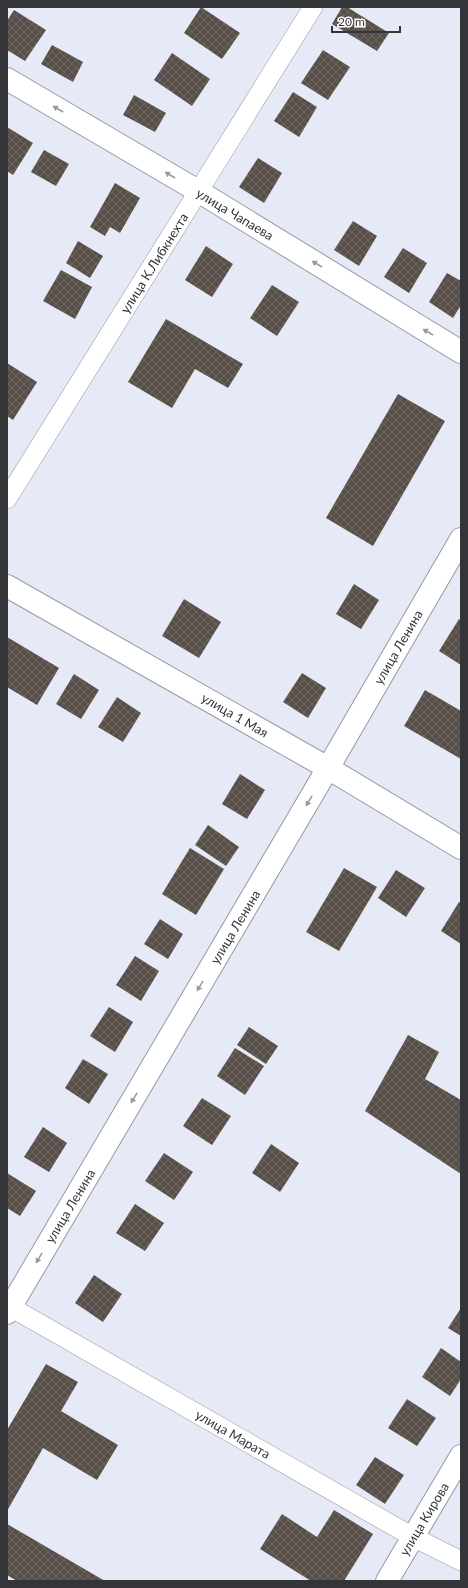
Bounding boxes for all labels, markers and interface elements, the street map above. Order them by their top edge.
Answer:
scale bar [332,8,400,34]
text: 20 m [338,14,365,29]
one-way arrow [53,105,63,113]
one-way arrow [165,171,175,179]
street label: улица Чапаева [193,185,277,243]
street label: улица К.Либкнехта [117,210,191,316]
one-way arrow [311,261,323,268]
one-way arrow [423,328,433,336]
street label: улица Ленина [370,607,426,687]
street label: улица 1 Мая [199,689,271,741]
one-way arrow [305,796,312,807]
street label: улица Ленина [207,887,263,967]
one-way arrow [196,980,203,992]
one-way arrow [130,1092,137,1104]
street label: улица Ленина [42,1166,98,1246]
one-way arrow [36,1252,43,1264]
street label: улица Марата [193,1406,273,1462]
street label: улица Кирова [396,1480,452,1558]

